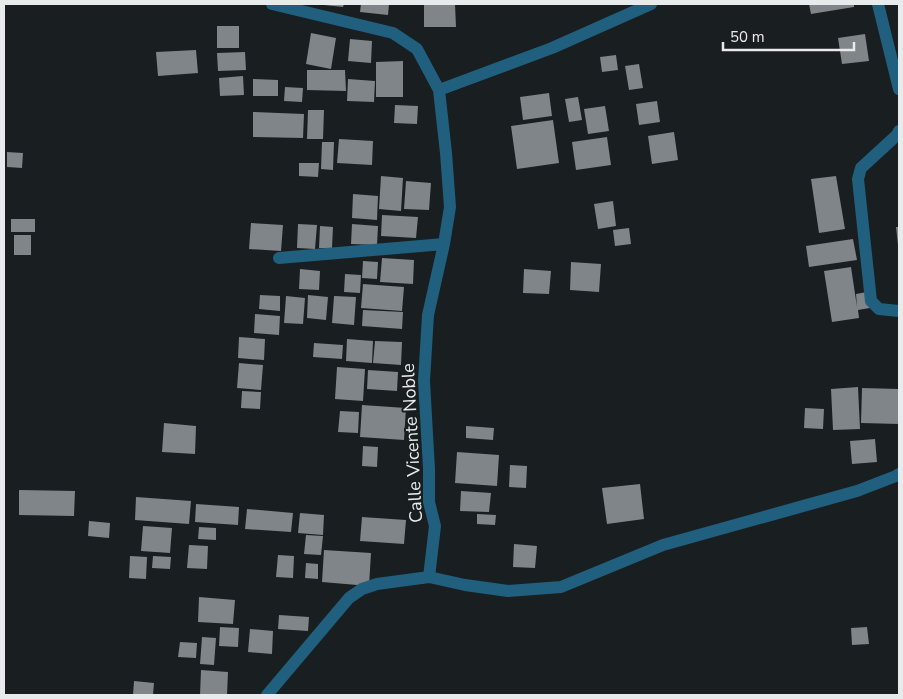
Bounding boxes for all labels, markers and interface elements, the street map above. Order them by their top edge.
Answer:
scale bar [723,20,854,52]
text: 50 m [730,27,765,47]
street label: Calle Vicente Noble [396,363,428,523]

